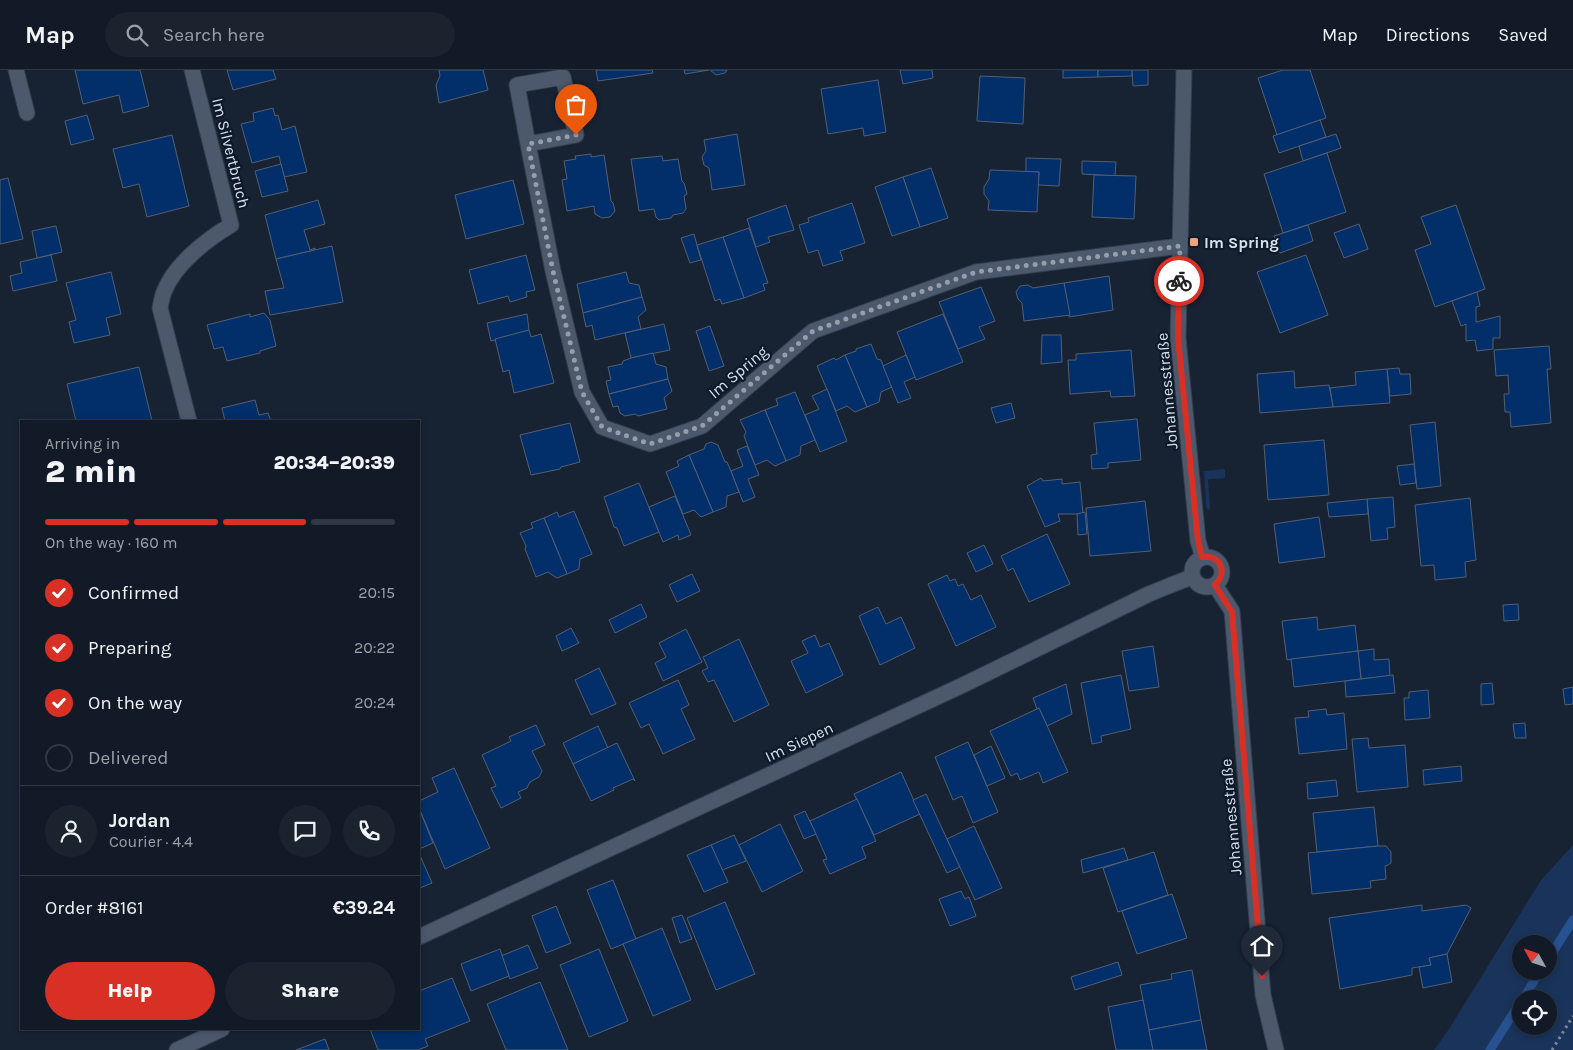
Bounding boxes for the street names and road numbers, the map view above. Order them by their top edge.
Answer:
street label: Im Silvertbruch [208,96,254,210]
street label: Johannesstraße [1152,332,1182,450]
street label: Im Spring [705,342,771,402]
street label: Im Siepen [762,718,836,766]
street label: Johannesstraße [1216,758,1246,876]

